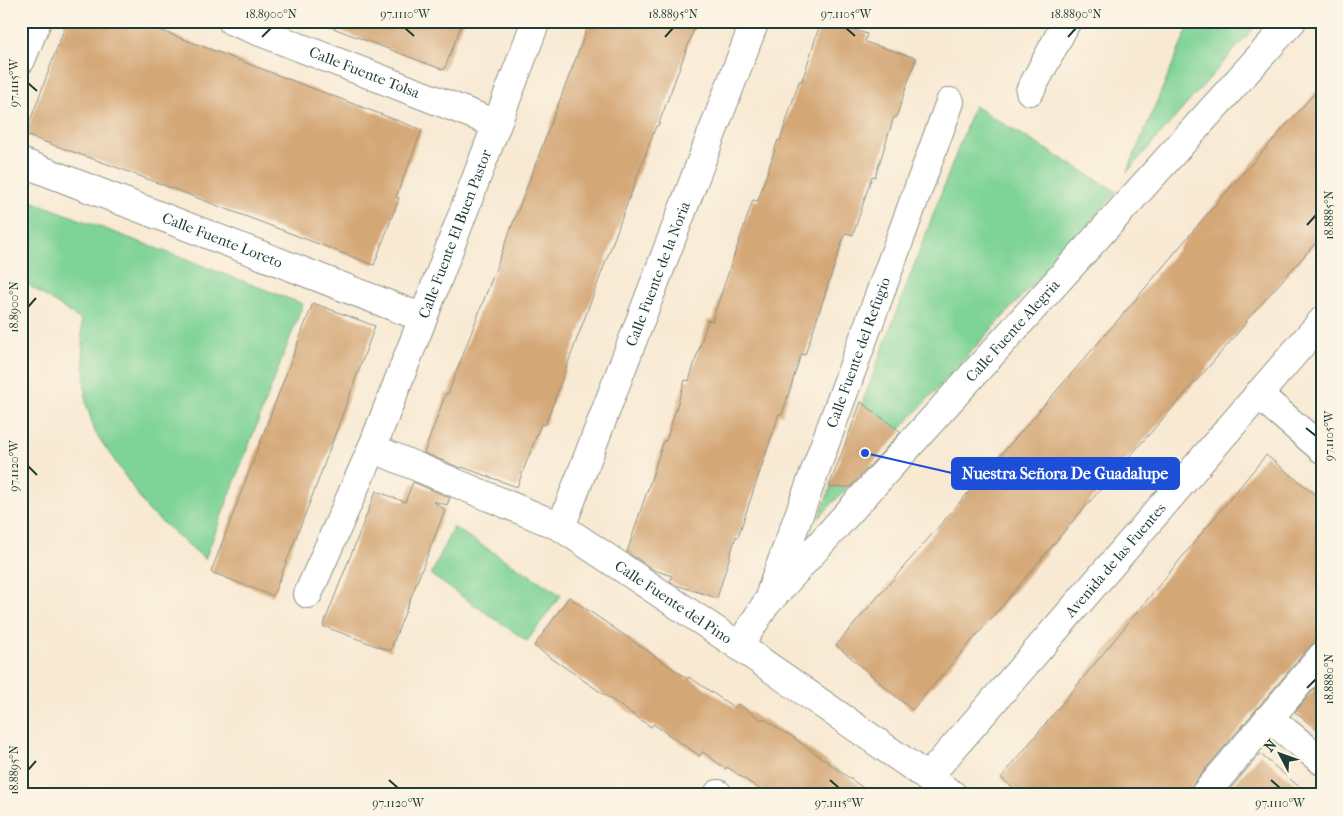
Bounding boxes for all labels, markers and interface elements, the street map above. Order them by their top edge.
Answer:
text: 18.8900°N [245,7,297,21]
text: 97.1110°W [380,7,431,21]
text: 18.8895°N [648,7,698,21]
text: 97.1105°W [821,7,873,21]
text: 18.8890°N [1050,7,1102,21]
street label: Calle Fuente Tolsa [306,43,423,102]
text: 97.1115°W [7,58,21,107]
street label: Calle Fuente El Buen Pastor [415,146,495,321]
text: 18.8885°N [1322,190,1336,240]
street label: Calle Fuente de la Noria [622,198,694,349]
street label: Calle Fuente Loreto [160,209,286,272]
street label: Calle Fuente del Refugio [823,274,894,430]
street label: Calle Fuente Alegria [962,275,1064,386]
text: 18.8900°N [7,281,21,333]
text: 97.1105°W [1322,409,1336,461]
text: 97.1120°W [7,439,21,492]
callout: Nuestra Señora De Guadalupe [952,458,1179,489]
text: Nuestra Señora De Guadalupe [962,464,1168,484]
street label: Avenida de las Fuentes [1060,499,1170,622]
street label: Calle Fuente del Pino [611,557,736,648]
text: 18.8880°N [1322,654,1336,704]
north arrow [1256,728,1306,778]
text: N [1261,736,1281,755]
text: 18.8895°N [7,745,21,795]
text: 97.1120°W [372,796,425,810]
text: 97.1115°W [815,796,864,810]
text: 97.1110°W [1255,796,1306,810]

